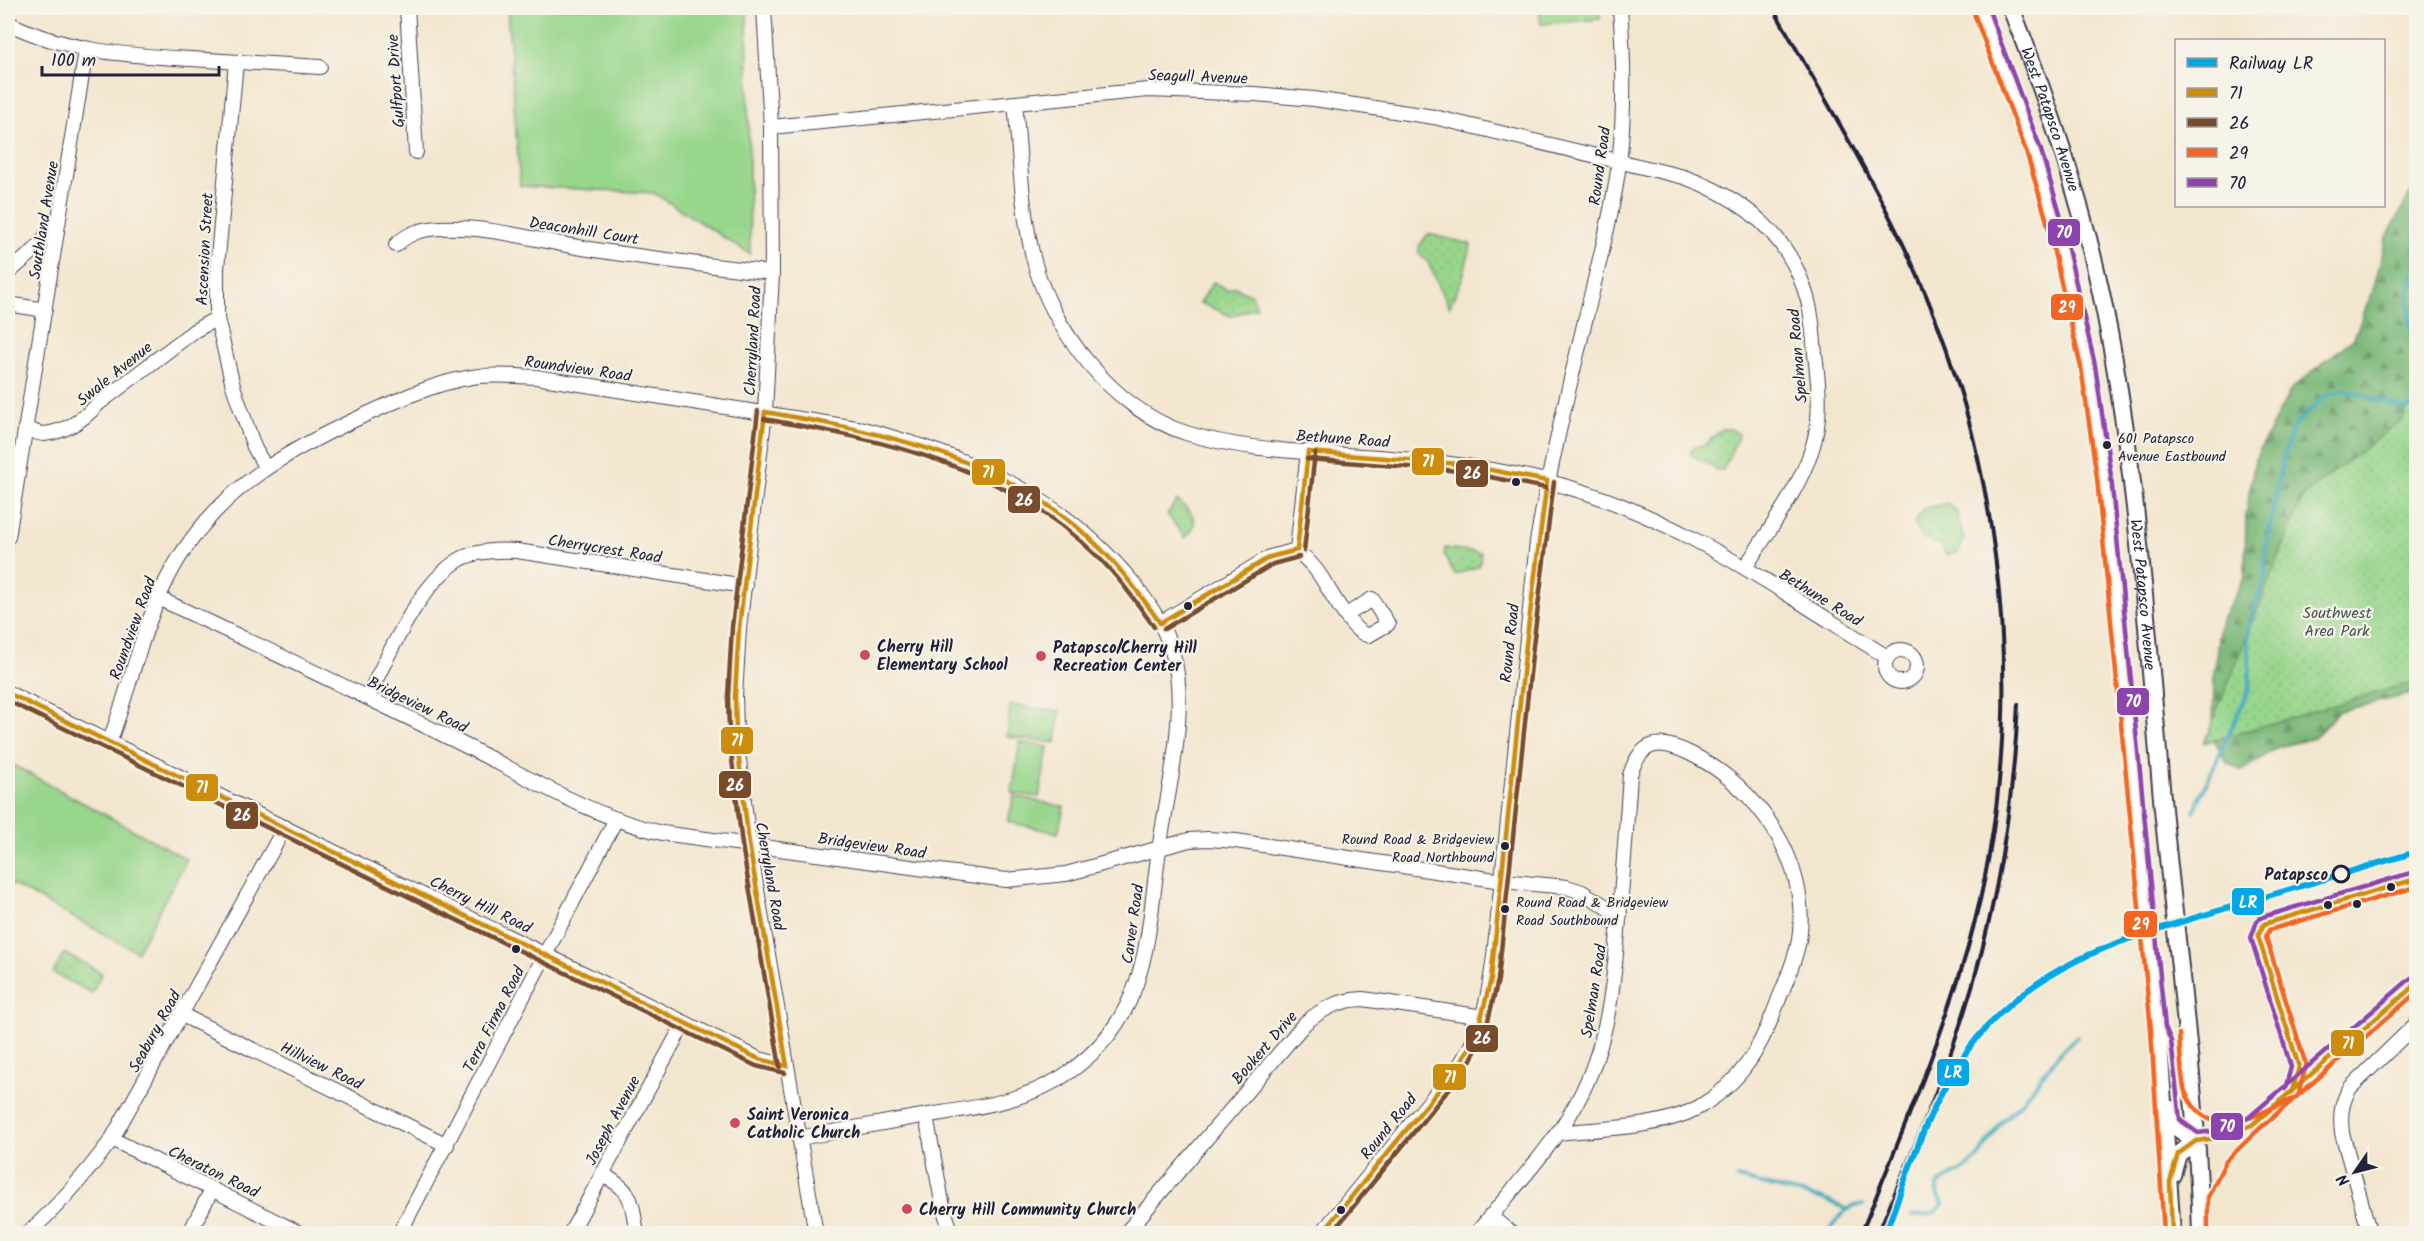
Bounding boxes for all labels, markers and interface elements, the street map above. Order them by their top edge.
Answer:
street label: Gulfport Drive [381,33,412,128]
scale bar [42,39,219,77]
legend [2175,39,2385,207]
street label: West Patapsco Avenue [2013,43,2086,195]
text: 100 m [51,47,96,76]
text: Railway LR [2229,50,2313,79]
street label: Seagull Avenue [1148,63,1248,92]
text: 71 [2229,80,2243,109]
text: 26 [2229,110,2249,139]
street label: Round Road [1583,124,1619,207]
text: 29 [2229,140,2248,169]
street label: Southland Avenue [23,159,66,281]
text: 70 [2229,170,2246,199]
street label: Ascension Street [190,191,221,306]
street label: Deaconhill Court [527,210,641,253]
line badge: 70 [2047,218,2081,247]
text: 70 [2056,221,2073,246]
street label: Cherryland Road [738,285,769,397]
line badge: 29 [2050,293,2084,321]
text: 29 [2058,296,2076,321]
street label: Spelman Road [1782,307,1815,404]
street label: Swale Avenue [72,336,158,413]
street label: Roundview Road [523,350,634,390]
street label: Bethune Road [1295,424,1392,455]
place label: 601 Patapsco Avenue Eastbound [2118,428,2227,468]
marker: 601 Patapsco Avenue Eastbound [2101,439,2113,451]
line badge: 71 [1411,447,1445,476]
text: 71 [1422,450,1434,475]
line badge: 71 [971,458,1006,486]
line badge: 26 [1455,459,1489,488]
text: 71 [982,461,994,486]
text: 26 [1463,462,1481,487]
unlabelled marker [1510,476,1522,488]
line badge: 26 [1007,485,1041,514]
text: 26 [1015,489,1033,514]
street label: West Patapsco Avenue [2122,518,2162,671]
street label: Cherrycrest Road [546,528,664,571]
street label: Bethune Road [1774,563,1868,634]
street label: Roundview Road [103,573,164,683]
unlabelled marker [1182,600,1194,612]
street label: Round Road [1494,601,1527,684]
park label: Southwest Area Park [2302,601,2372,644]
place label: Cherry Hill Elementary School [877,635,1009,678]
place label: Patapsco/Cherry Hill Recreation Center [1053,636,1198,679]
marker: Cherry Hill Elementary School [858,648,872,662]
marker: Patapsco/Cherry Hill Recreation Center [1034,649,1048,663]
street label: Bridgeview Road [363,670,473,741]
line badge: 70 [2116,687,2150,716]
text: 70 [2125,690,2142,715]
line badge: 71 [720,726,754,755]
text: 71 [731,729,743,754]
line badge: 26 [718,770,752,799]
line badge: 71 [185,773,219,802]
text: 26 [726,774,744,799]
text: 71 [196,776,208,801]
line badge: 26 [225,801,259,830]
text: 26 [233,804,251,829]
street label: Cherryland Road [748,820,792,934]
street label: Bridgeview Road [816,827,929,867]
place label: Round Road & Bridgeview Road Northbound [1342,829,1495,869]
marker: Round Road & Bridgeview Road Northbound [1499,840,1511,852]
place label: Patapsco [2264,863,2328,888]
marker: Patapsco [2332,865,2350,883]
street label: Cherry Hill Road [425,870,536,941]
unlabelled marker [2385,881,2397,893]
street label: Carver Road [1116,882,1152,966]
line badge: LR [2231,887,2265,916]
text: LR [2239,891,2258,916]
place label: Round Road & Bridgeview Road Southbound [1516,892,1669,932]
unlabelled marker [2351,898,2363,910]
unlabelled marker [2322,899,2334,911]
marker: Round Road & Bridgeview Road Southbound [1499,903,1511,915]
line badge: 29 [2123,910,2158,938]
text: 29 [2132,913,2150,938]
street label: Spelman Road [1575,942,1614,1040]
unlabelled marker [510,943,522,955]
street label: Terra Firma Road [457,961,532,1077]
street label: Seabury Road [122,985,189,1077]
street label: Bookert Drive [1226,1006,1304,1090]
line badge: 26 [1465,1024,1499,1053]
text: 26 [1473,1027,1491,1052]
line badge: 71 [2330,1029,2365,1057]
text: 71 [2342,1032,2354,1057]
street label: Hillview Road [276,1036,368,1098]
line badge: LR [1936,1058,1970,1087]
text: LR [1944,1061,1963,1086]
line badge: 71 [1432,1063,1467,1091]
text: 71 [1444,1066,1456,1091]
street label: Joseph Avenue [579,1071,647,1170]
street label: Round Road [1354,1087,1424,1166]
place label: Saint Veronica Catholic Church [747,1103,860,1146]
line badge: 70 [2210,1112,2244,1141]
text: 70 [2219,1115,2236,1140]
marker: Saint Veronica Catholic Church [728,1116,742,1130]
street label: Cheraton Road [164,1139,264,1206]
north arrow [2325,1142,2385,1202]
text: N [2331,1168,2357,1191]
place label: Cherry Hill Community Church [919,1198,1136,1223]
marker: Cherry Hill Community Church [900,1202,914,1216]
unlabelled marker [1335,1204,1347,1216]

